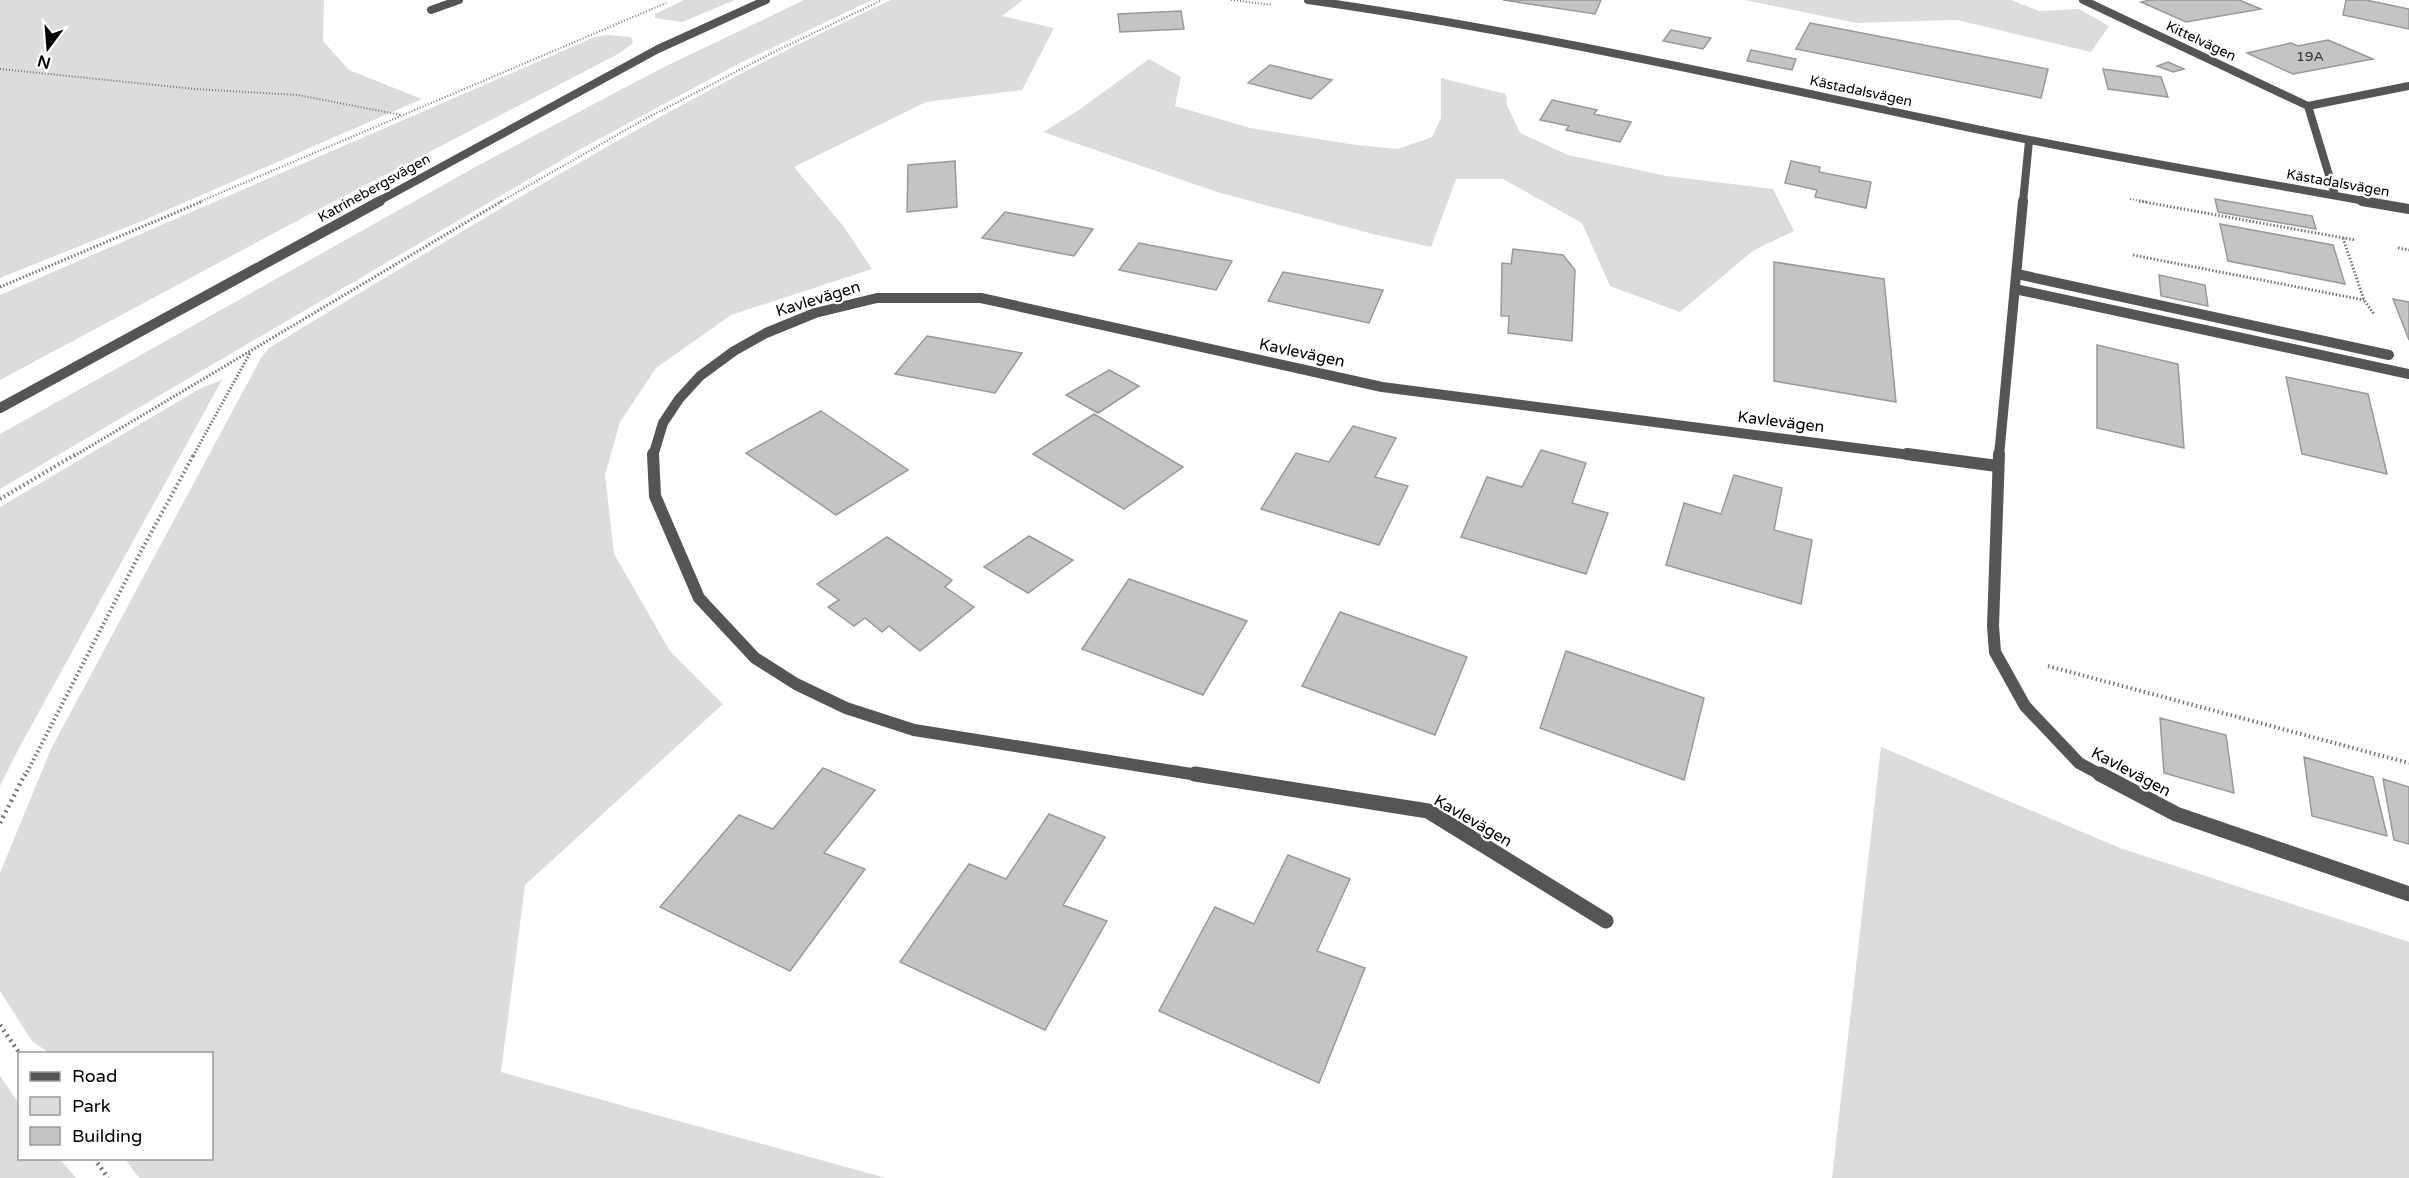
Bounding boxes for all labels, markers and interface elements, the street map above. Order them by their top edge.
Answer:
street label: Kittelvägen [2163,17,2239,65]
north arrow [18,18,78,78]
house number: 19A [2296,48,2324,65]
text: N [35,50,53,73]
street label: Kästadalsvägen [1808,72,1914,110]
street label: Katrinebergsvägen [315,150,433,226]
street label: Kästadalsvägen [2285,166,2391,200]
street label: Kavlevägen [773,277,863,321]
street label: Kavlevägen [1257,334,1347,372]
street label: Kavlevägen [1736,407,1826,437]
street label: Kavlevägen [2088,743,2174,801]
street label: Kavlevägen [1430,791,1516,851]
legend [18,1052,213,1160]
text: Road [72,1065,117,1087]
text: Park [72,1095,111,1117]
text: Building [72,1125,142,1147]

